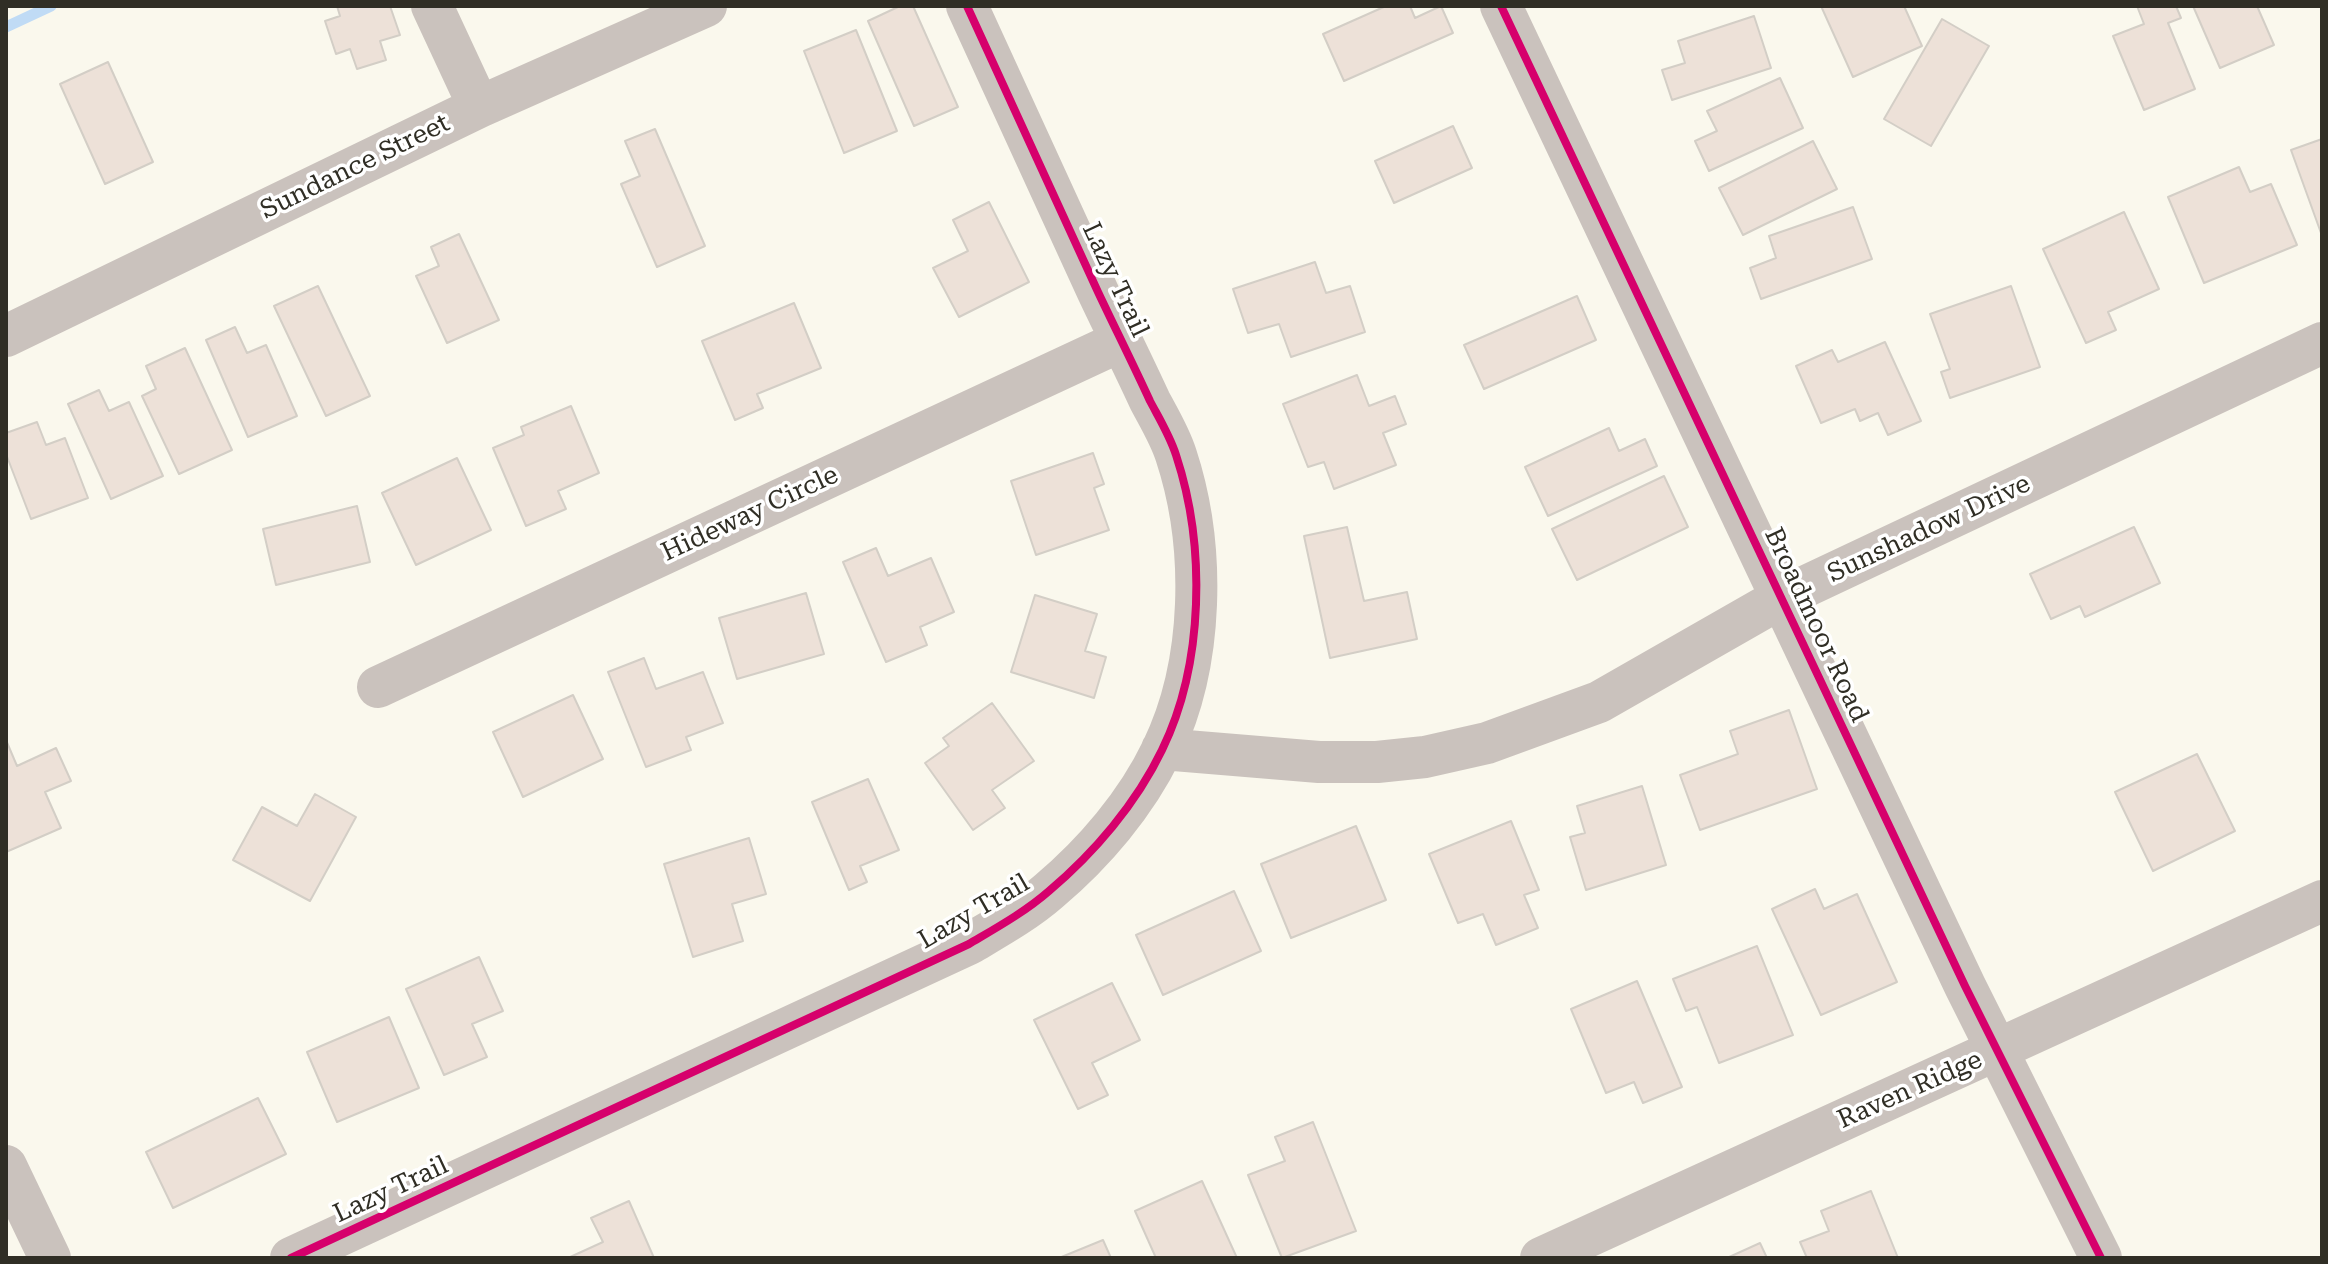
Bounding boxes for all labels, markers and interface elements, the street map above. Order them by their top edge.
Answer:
street label: Sundance Street [255,108,455,226]
street label: Lazy Trail [1075,218,1155,342]
street label: Hideway Circle [657,459,843,569]
street label: Sunshadow Drive [1823,468,2035,590]
street label: Broadmoor Road [1757,523,1875,727]
street label: Lazy Trail [913,868,1035,956]
street label: Raven Ridge [1833,1044,1987,1136]
street label: Lazy Trail [329,1150,453,1230]

